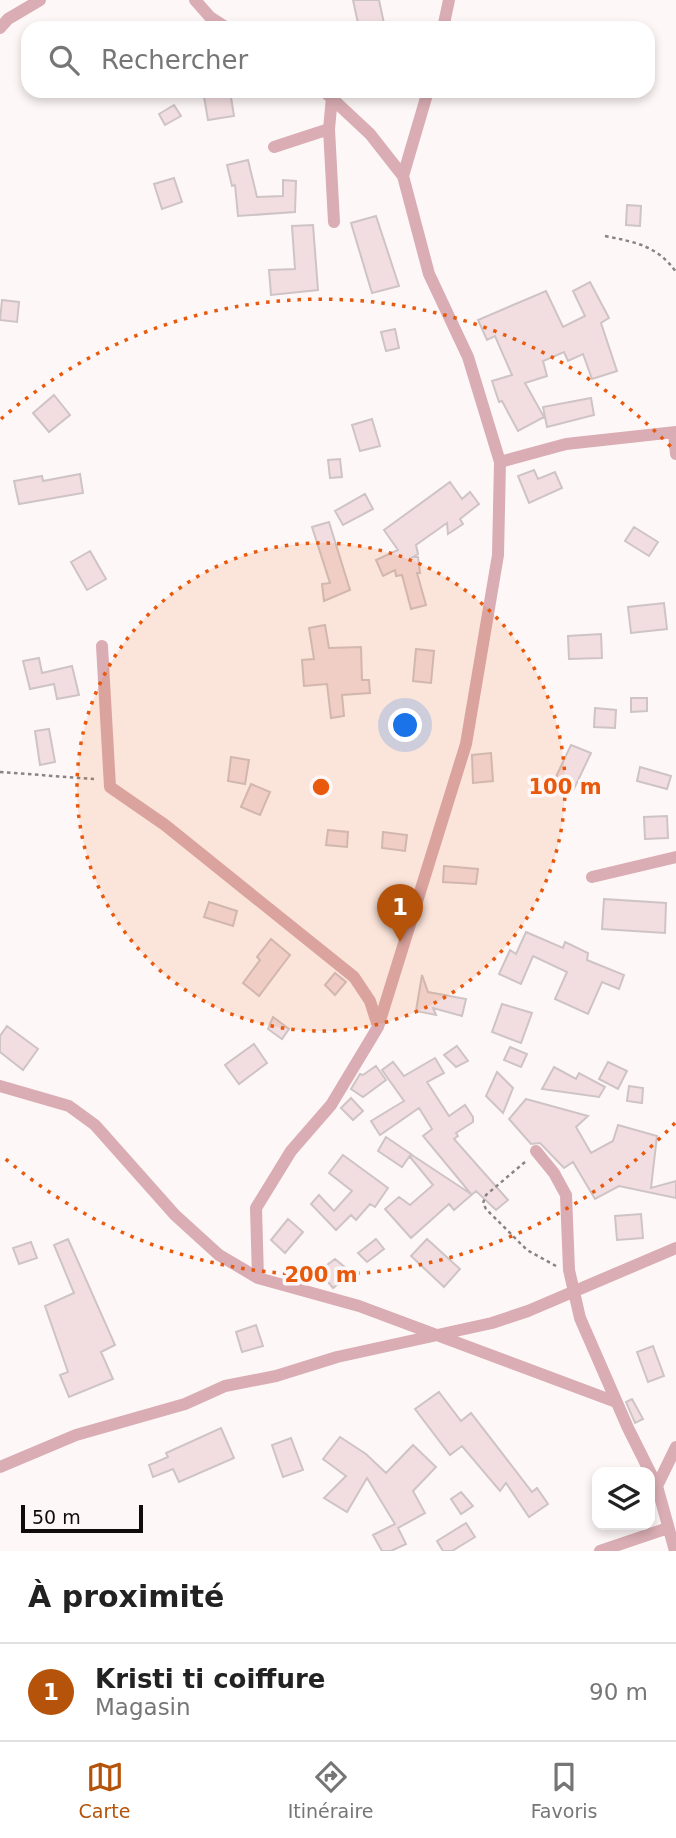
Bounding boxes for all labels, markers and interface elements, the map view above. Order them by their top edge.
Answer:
search box [21,21,655,98]
icon: search [45,41,83,79]
text: Rechercher [101,45,248,75]
your location [388,708,422,742]
centre of rings [309,775,333,799]
text: 100 m [528,775,602,799]
pin: 1 [377,884,423,942]
text: 200 m [284,1263,358,1287]
map controls [592,1467,655,1530]
button: layers [592,1467,655,1530]
scale bar [21,1502,144,1534]
text: 50 m [32,1506,81,1528]
text: À proximité [28,1579,224,1614]
text: Kristi ti coiffure [95,1664,325,1694]
text: 1 [43,1679,59,1705]
text: 90 m [589,1679,648,1705]
text: Magasin [95,1694,191,1720]
tab: Carte [79,1758,130,1822]
tab: Itinéraire [288,1758,374,1822]
tab: Favoris [531,1758,597,1822]

